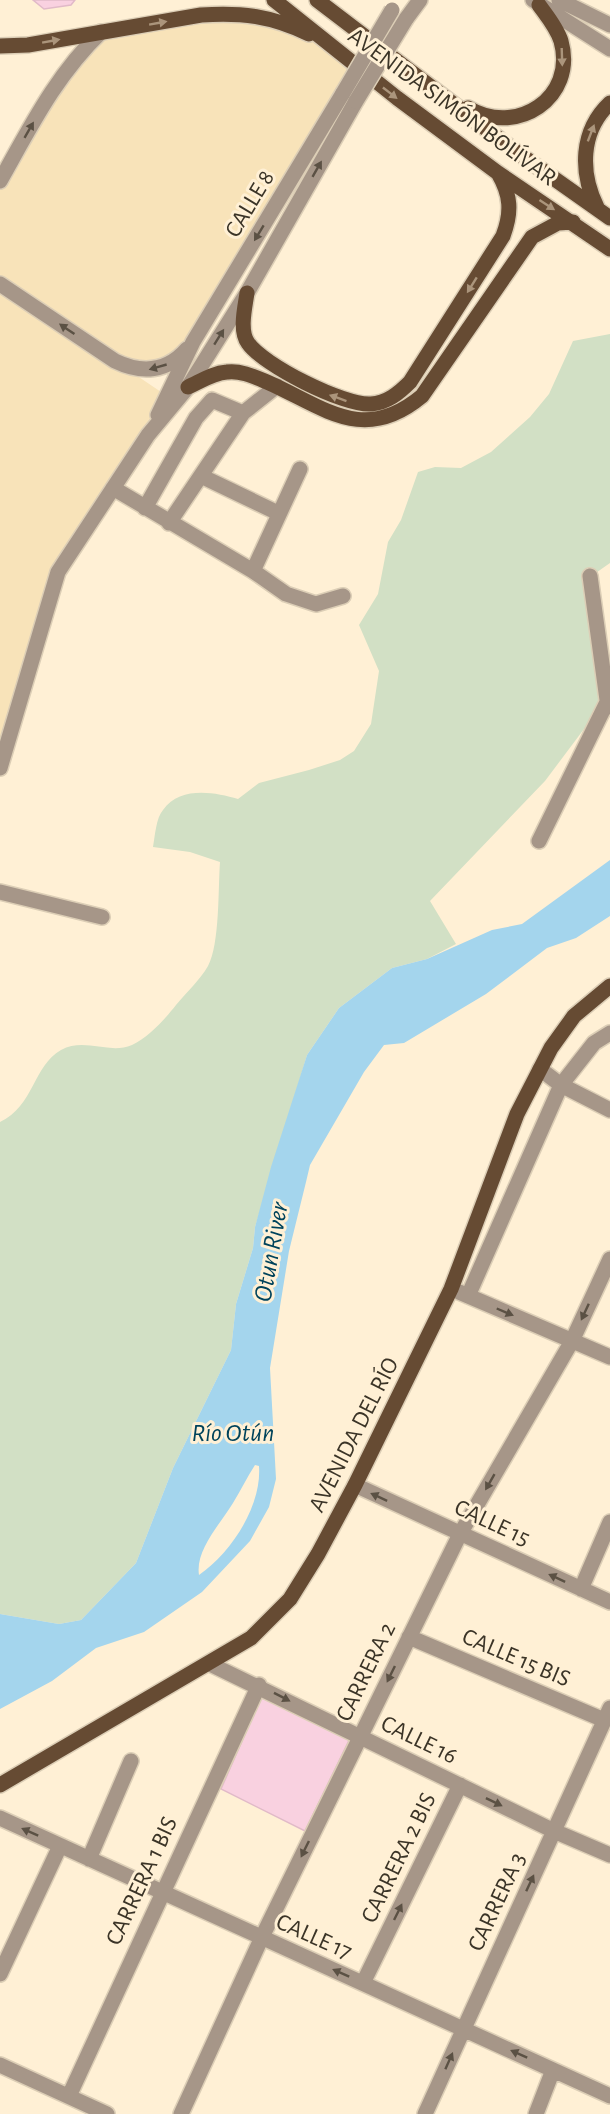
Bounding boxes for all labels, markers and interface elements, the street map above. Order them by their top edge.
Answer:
one-way arrow [149,18,168,27]
street label: AVENIDA SIMÓN BOLÍVAR [343,22,562,190]
one-way arrow [41,36,60,45]
one-way arrow [558,48,567,67]
one-way arrow [383,86,398,98]
one-way arrow [24,121,34,138]
one-way arrow [587,124,596,142]
one-way arrow [312,160,322,177]
street label: CALLE 8 [221,166,279,242]
one-way arrow [539,199,555,210]
one-way arrow [253,225,264,241]
one-way arrow [466,277,477,293]
one-way arrow [59,324,75,335]
one-way arrow [214,329,225,345]
one-way arrow [149,363,167,373]
one-way arrow [329,392,347,402]
water label: Otun River [249,1199,293,1304]
one-way arrow [581,1304,590,1321]
one-way arrow [496,1308,514,1317]
street label: AVENIDA DEL RÍO [303,1353,403,1516]
water label: Río Otún [192,1420,274,1446]
one-way arrow [485,1474,495,1491]
one-way arrow [371,1492,388,1501]
street label: CALLE 15 [451,1495,533,1551]
one-way arrow [548,1573,565,1582]
street label: CARRERA 2 [332,1619,400,1725]
street label: CALLE 15 BIS [458,1625,574,1691]
one-way arrow [386,1665,395,1682]
one-way arrow [273,1692,290,1701]
street label: CALLE 16 [377,1711,461,1769]
street label: CARRERA 2 BIS [357,1789,441,1927]
one-way arrow [486,1797,503,1807]
street label: CARRERA 1 BIS [102,1813,182,1949]
one-way arrow [21,1827,38,1836]
one-way arrow [300,1840,309,1857]
street label: CARRERA 3 [464,1849,530,1955]
one-way arrow [525,1875,534,1892]
one-way arrow [393,1903,402,1920]
street label: CALLE 17 [273,1910,355,1964]
one-way arrow [332,1968,350,1978]
one-way arrow [509,2049,527,2059]
one-way arrow [444,2052,453,2069]

